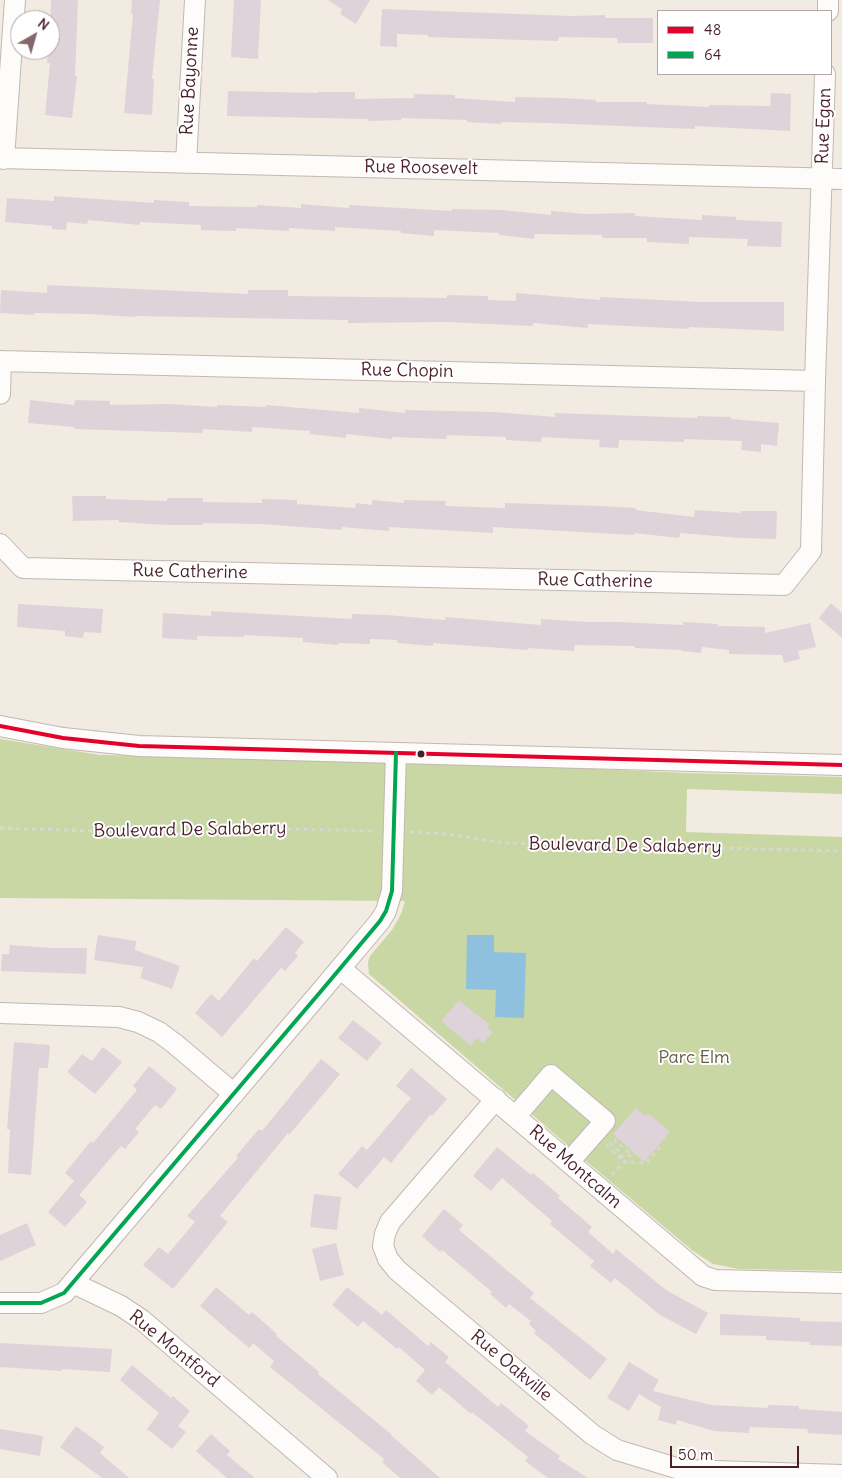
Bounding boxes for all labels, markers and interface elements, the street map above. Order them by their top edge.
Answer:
north arrow [10,10,60,60]
legend [657,10,832,75]
text: N [34,14,53,34]
text: 48 [704,20,721,39]
street label: Rue Bayonne [176,26,204,136]
text: 64 [704,45,721,64]
street label: Rue Egan [812,87,836,165]
street label: Rue Roosevelt [364,156,478,180]
street label: Rue Chopin [360,359,454,383]
street label: Rue Catherine [132,560,248,584]
street label: Rue Catherine [537,569,653,593]
unlabelled marker [416,749,426,759]
street label: Boulevard De Salaberry [93,818,287,842]
street label: Boulevard De Salaberry [528,834,722,858]
park label: Parc Elm [658,1047,730,1069]
street label: Rue Montcalm [524,1121,626,1213]
street label: Rue Montford [124,1306,224,1392]
street label: Rue Oakville [466,1326,556,1406]
scale bar [672,1436,801,1468]
text: 50 m [678,1445,713,1464]

